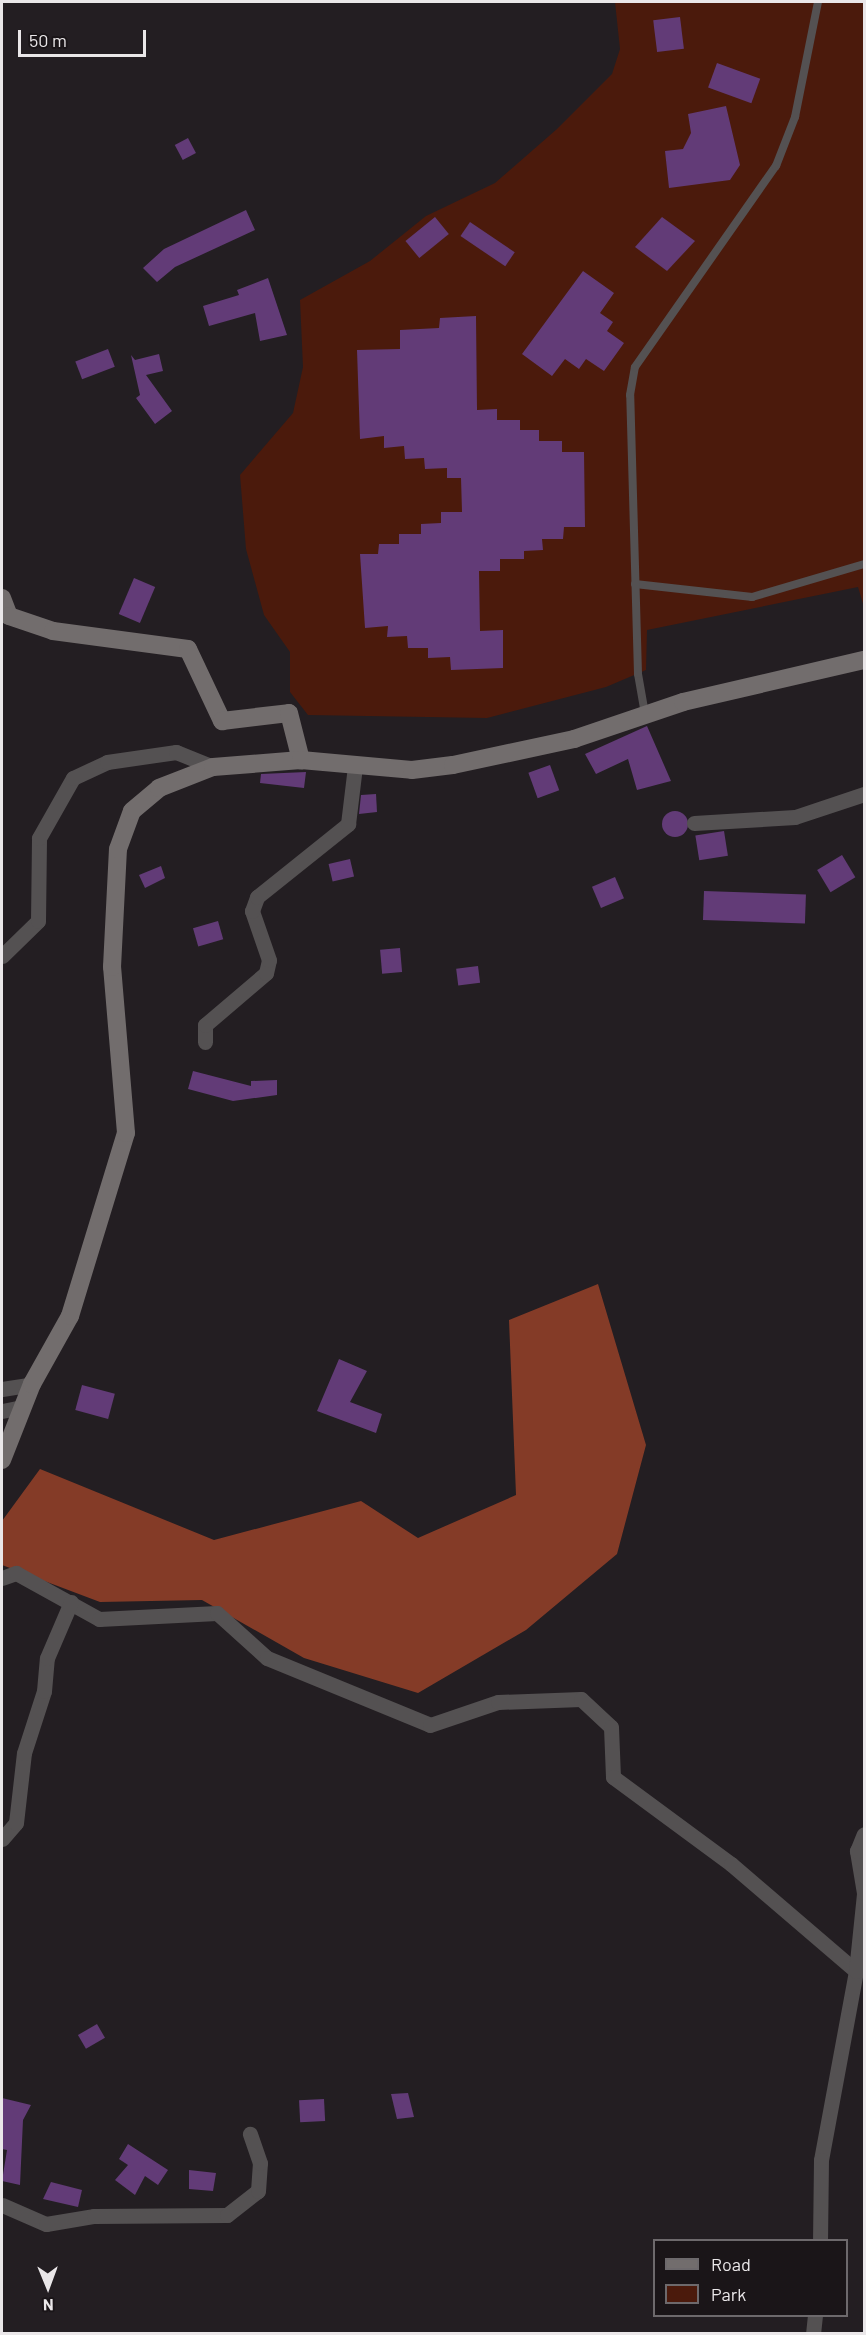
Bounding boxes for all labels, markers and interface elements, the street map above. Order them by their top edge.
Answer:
scale bar [21,18,148,56]
text: 50 m [29,29,67,51]
legend [653,2239,848,2317]
text: Road [711,2253,751,2275]
north arrow [18,2257,78,2317]
text: Park [711,2283,746,2305]
text: N [43,2296,54,2315]

